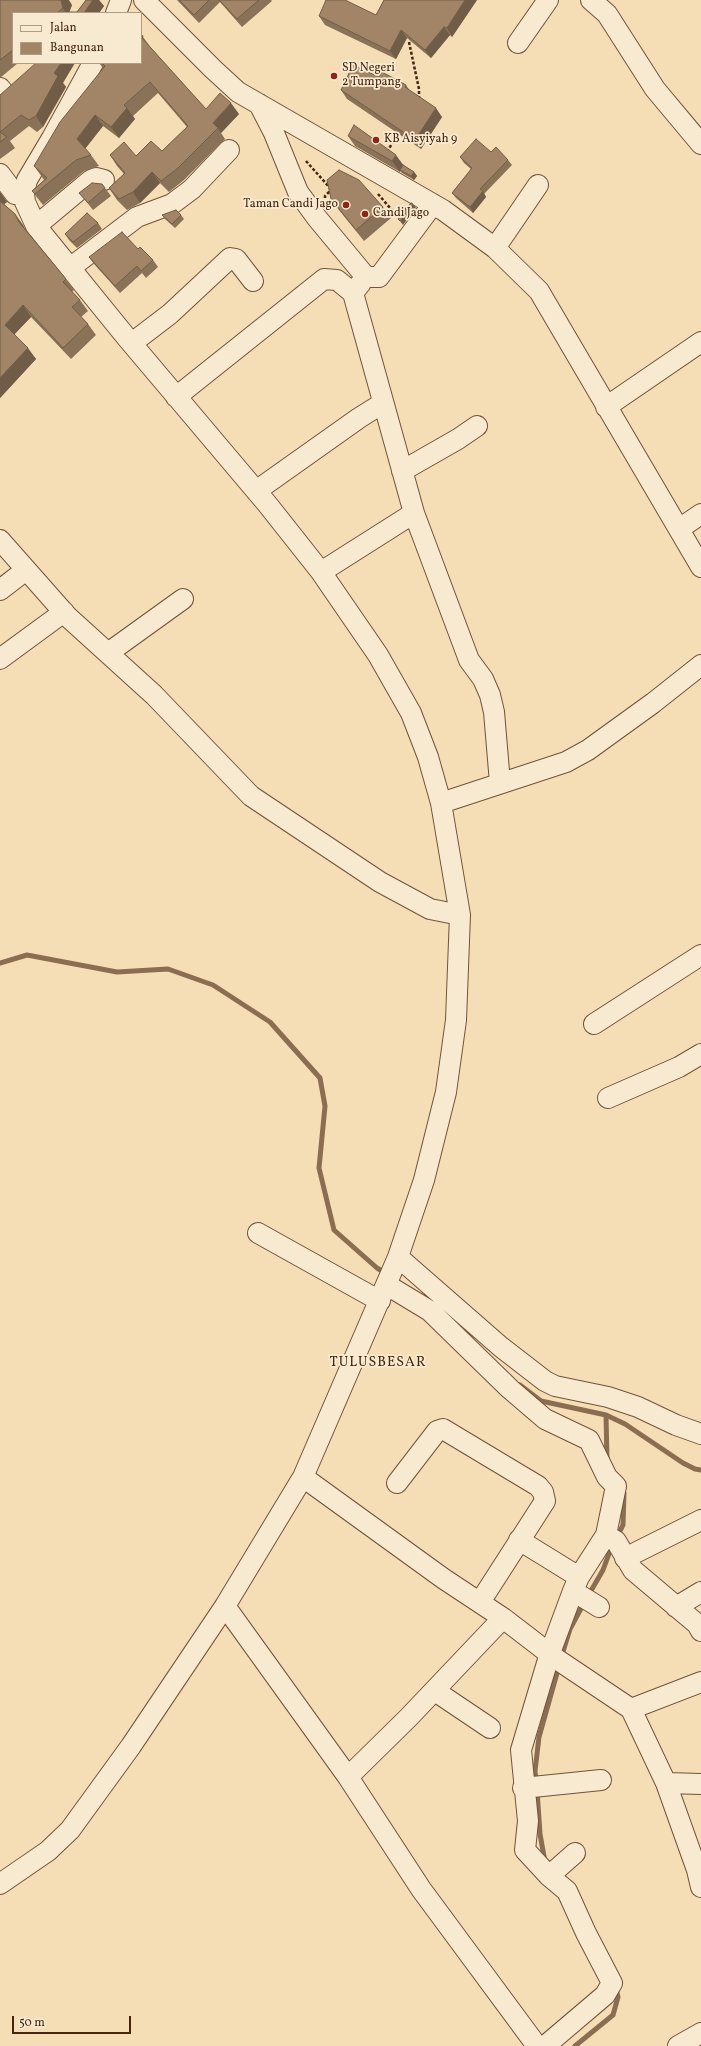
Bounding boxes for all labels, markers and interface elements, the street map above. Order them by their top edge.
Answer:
legend [12,12,142,64]
text: Jalan [50,20,77,36]
text: Bangunan [50,40,104,56]
place label: SD Negeri 2 Tumpang [342,62,401,90]
marker: SD Negeri 2 Tumpang [329,71,339,81]
place label: KB Aisyiyah 9 [384,133,457,147]
marker: KB Aisyiyah 9 [371,135,381,145]
place label: Taman Candi Jago [243,198,338,212]
marker: Taman Candi Jago [341,200,351,210]
place label: Candi Jago [373,207,429,221]
marker: Candi Jago [360,209,370,219]
district label: TULUSBESAR [330,1355,426,1371]
scale bar [14,2008,133,2034]
text: 50 m [19,2015,45,2031]

